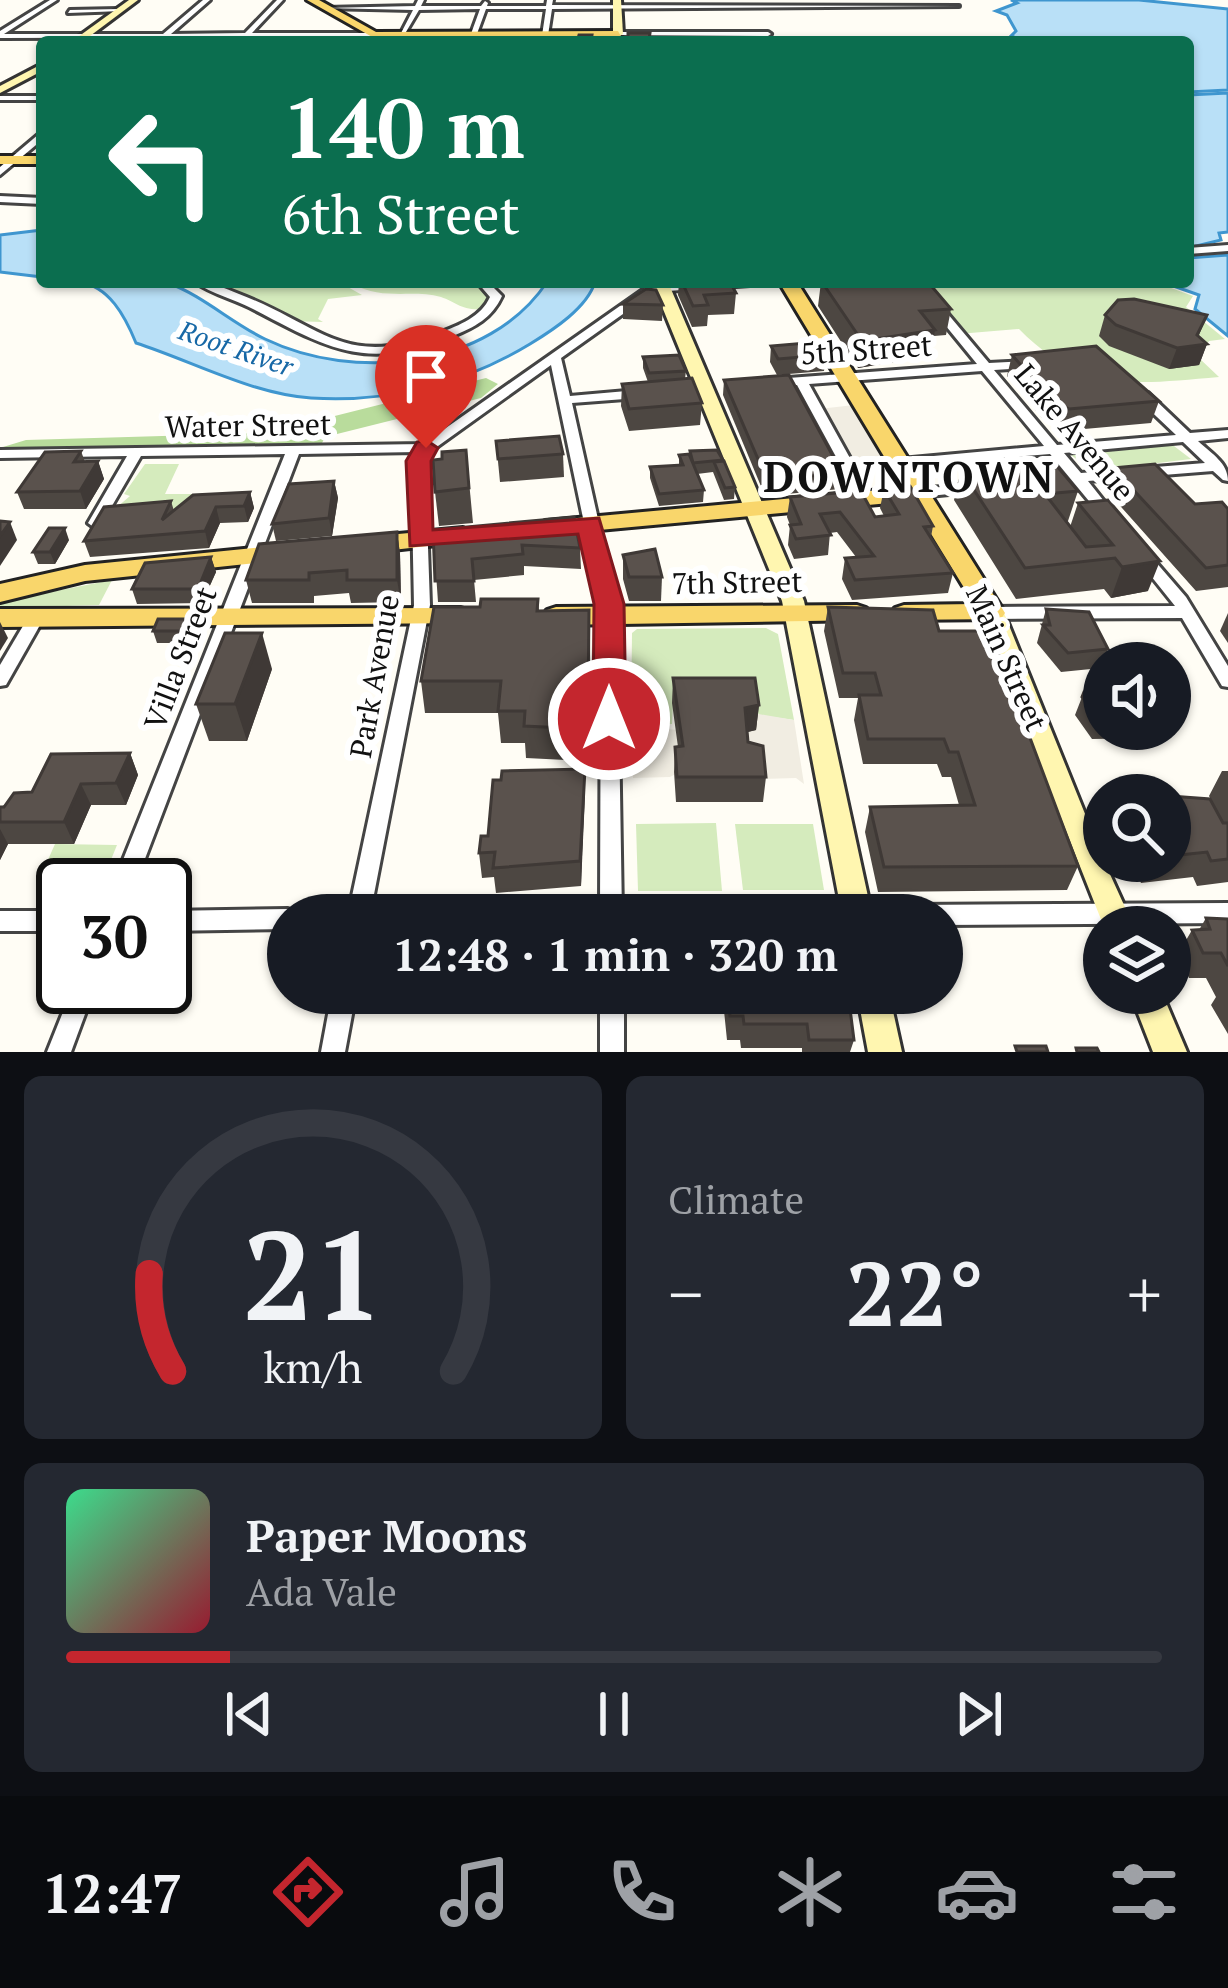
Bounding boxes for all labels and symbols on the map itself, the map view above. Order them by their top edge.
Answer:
water label: Root River [173,311,299,385]
street label: 5th Street [799,324,933,374]
pin [375,325,477,448]
street label: Lake Avenue [1006,355,1144,509]
street label: Water Street [165,404,331,446]
district label: DOWNTOWN [763,448,1057,504]
street label: 7th Street [671,561,803,603]
street label: Main Street [957,579,1057,737]
street label: Villa Street [134,581,226,735]
street label: Park Avenue [340,591,408,761]
position arrow [546,656,672,782]
speed limit sign: 30 [36,858,192,1014]

